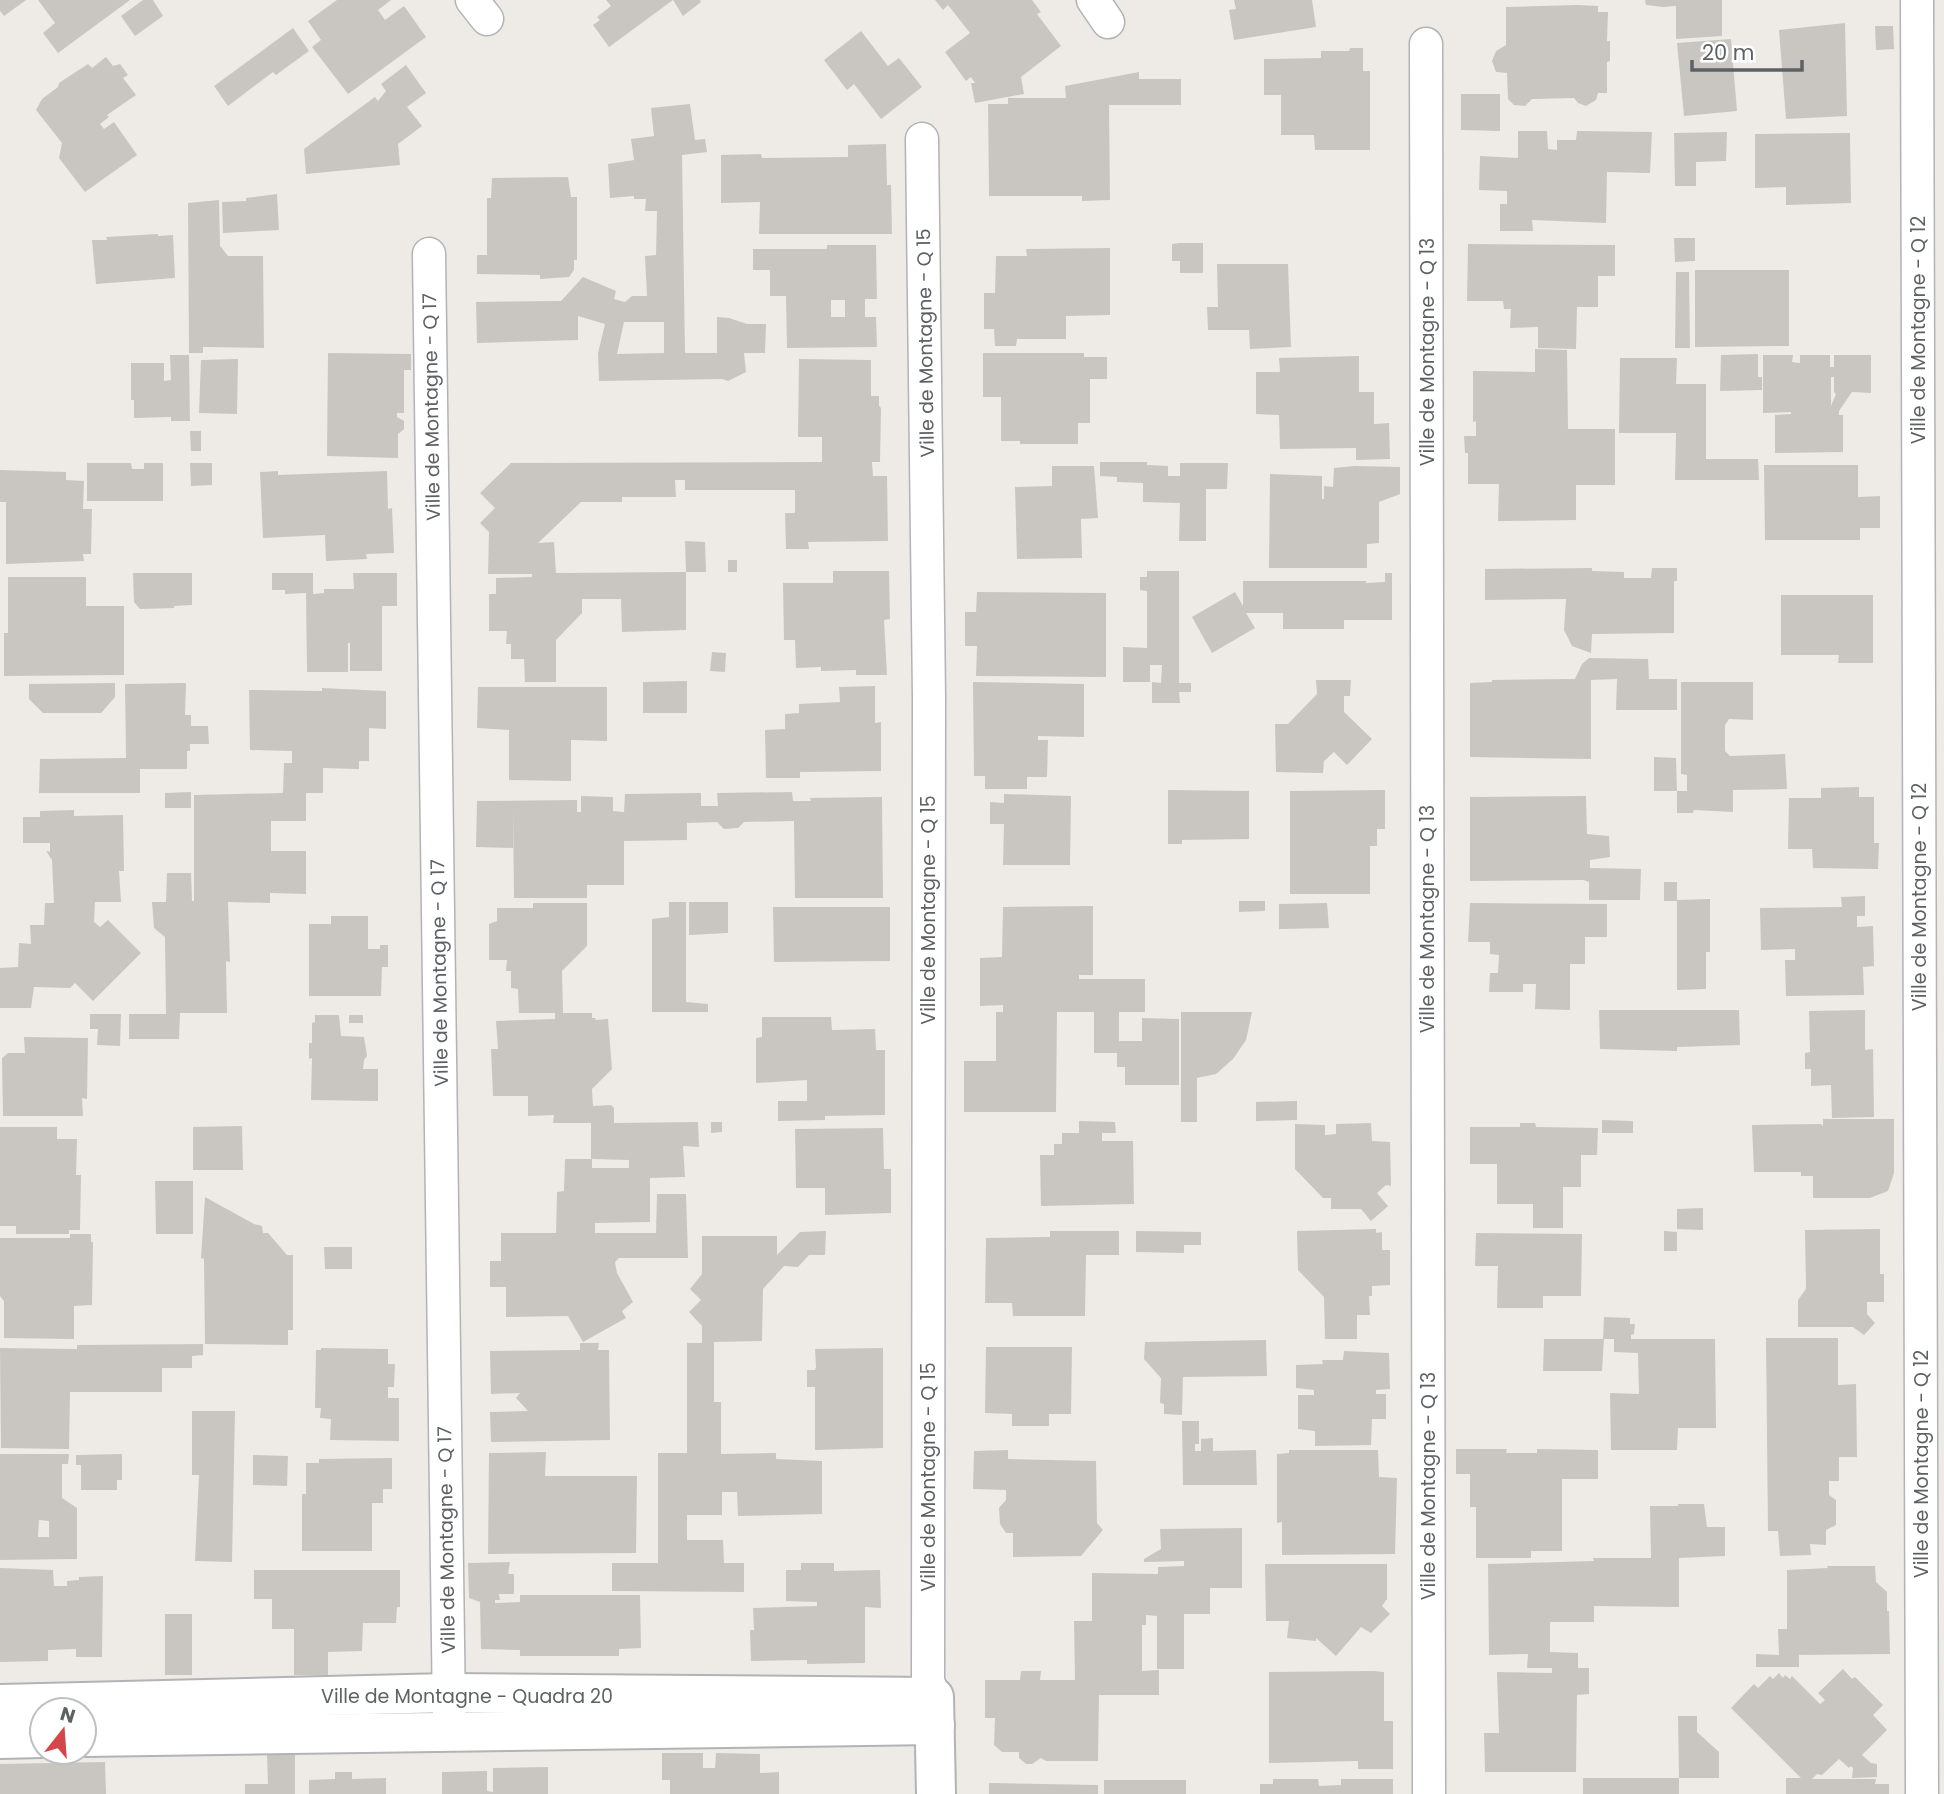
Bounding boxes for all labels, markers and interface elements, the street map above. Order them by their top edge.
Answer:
scale bar [1692,28,1802,72]
text: 20 m [1702,38,1755,67]
street label: Ville de Montagne - Q 12 [1905,216,1932,444]
street label: Ville de Montagne - Q 15 [910,228,941,458]
street label: Ville de Montagne - Q 13 [1414,238,1441,466]
street label: Ville de Montagne - Q 17 [416,293,447,521]
street label: Ville de Montagne - Q 12 [1906,783,1933,1011]
street label: Ville de Montagne - Q 15 [915,795,942,1025]
street label: Ville de Montagne - Q 13 [1414,805,1441,1033]
street label: Ville de Montagne - Q 17 [424,859,455,1087]
street label: Ville de Montagne - Q 12 [1908,1350,1935,1578]
street label: Ville de Montagne - Q 15 [915,1362,942,1592]
street label: Ville de Montagne - Q 13 [1415,1372,1442,1600]
street label: Ville de Montagne - Q 17 [431,1426,462,1654]
street label: Ville de Montagne - Quadra 20 [321,1683,613,1710]
north arrow [28,1696,98,1766]
text: N [57,1700,79,1730]

